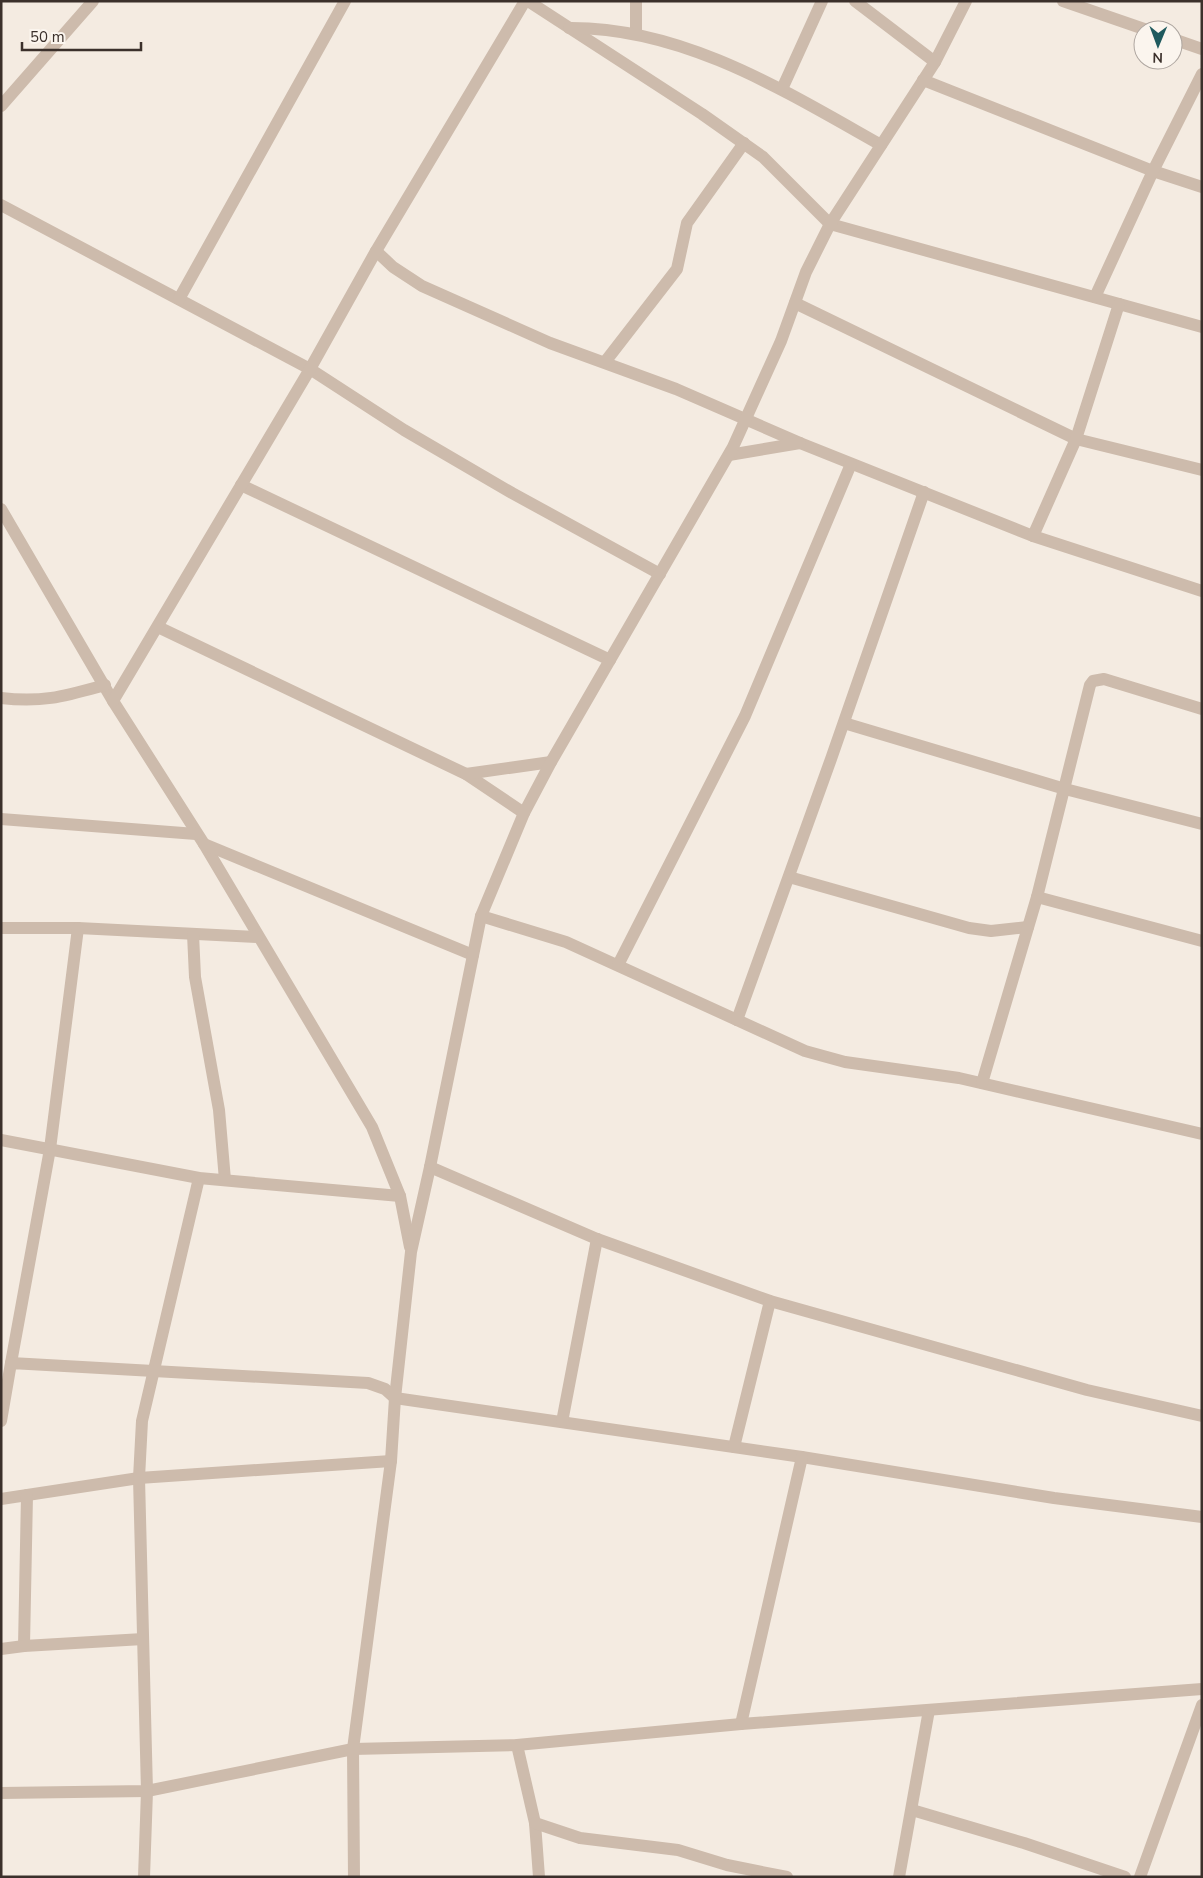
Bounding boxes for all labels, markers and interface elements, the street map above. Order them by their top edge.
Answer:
scale bar [22,20,141,52]
north arrow [1133,20,1183,70]
text: 50 m [30,27,65,47]
text: N [1152,48,1163,67]

